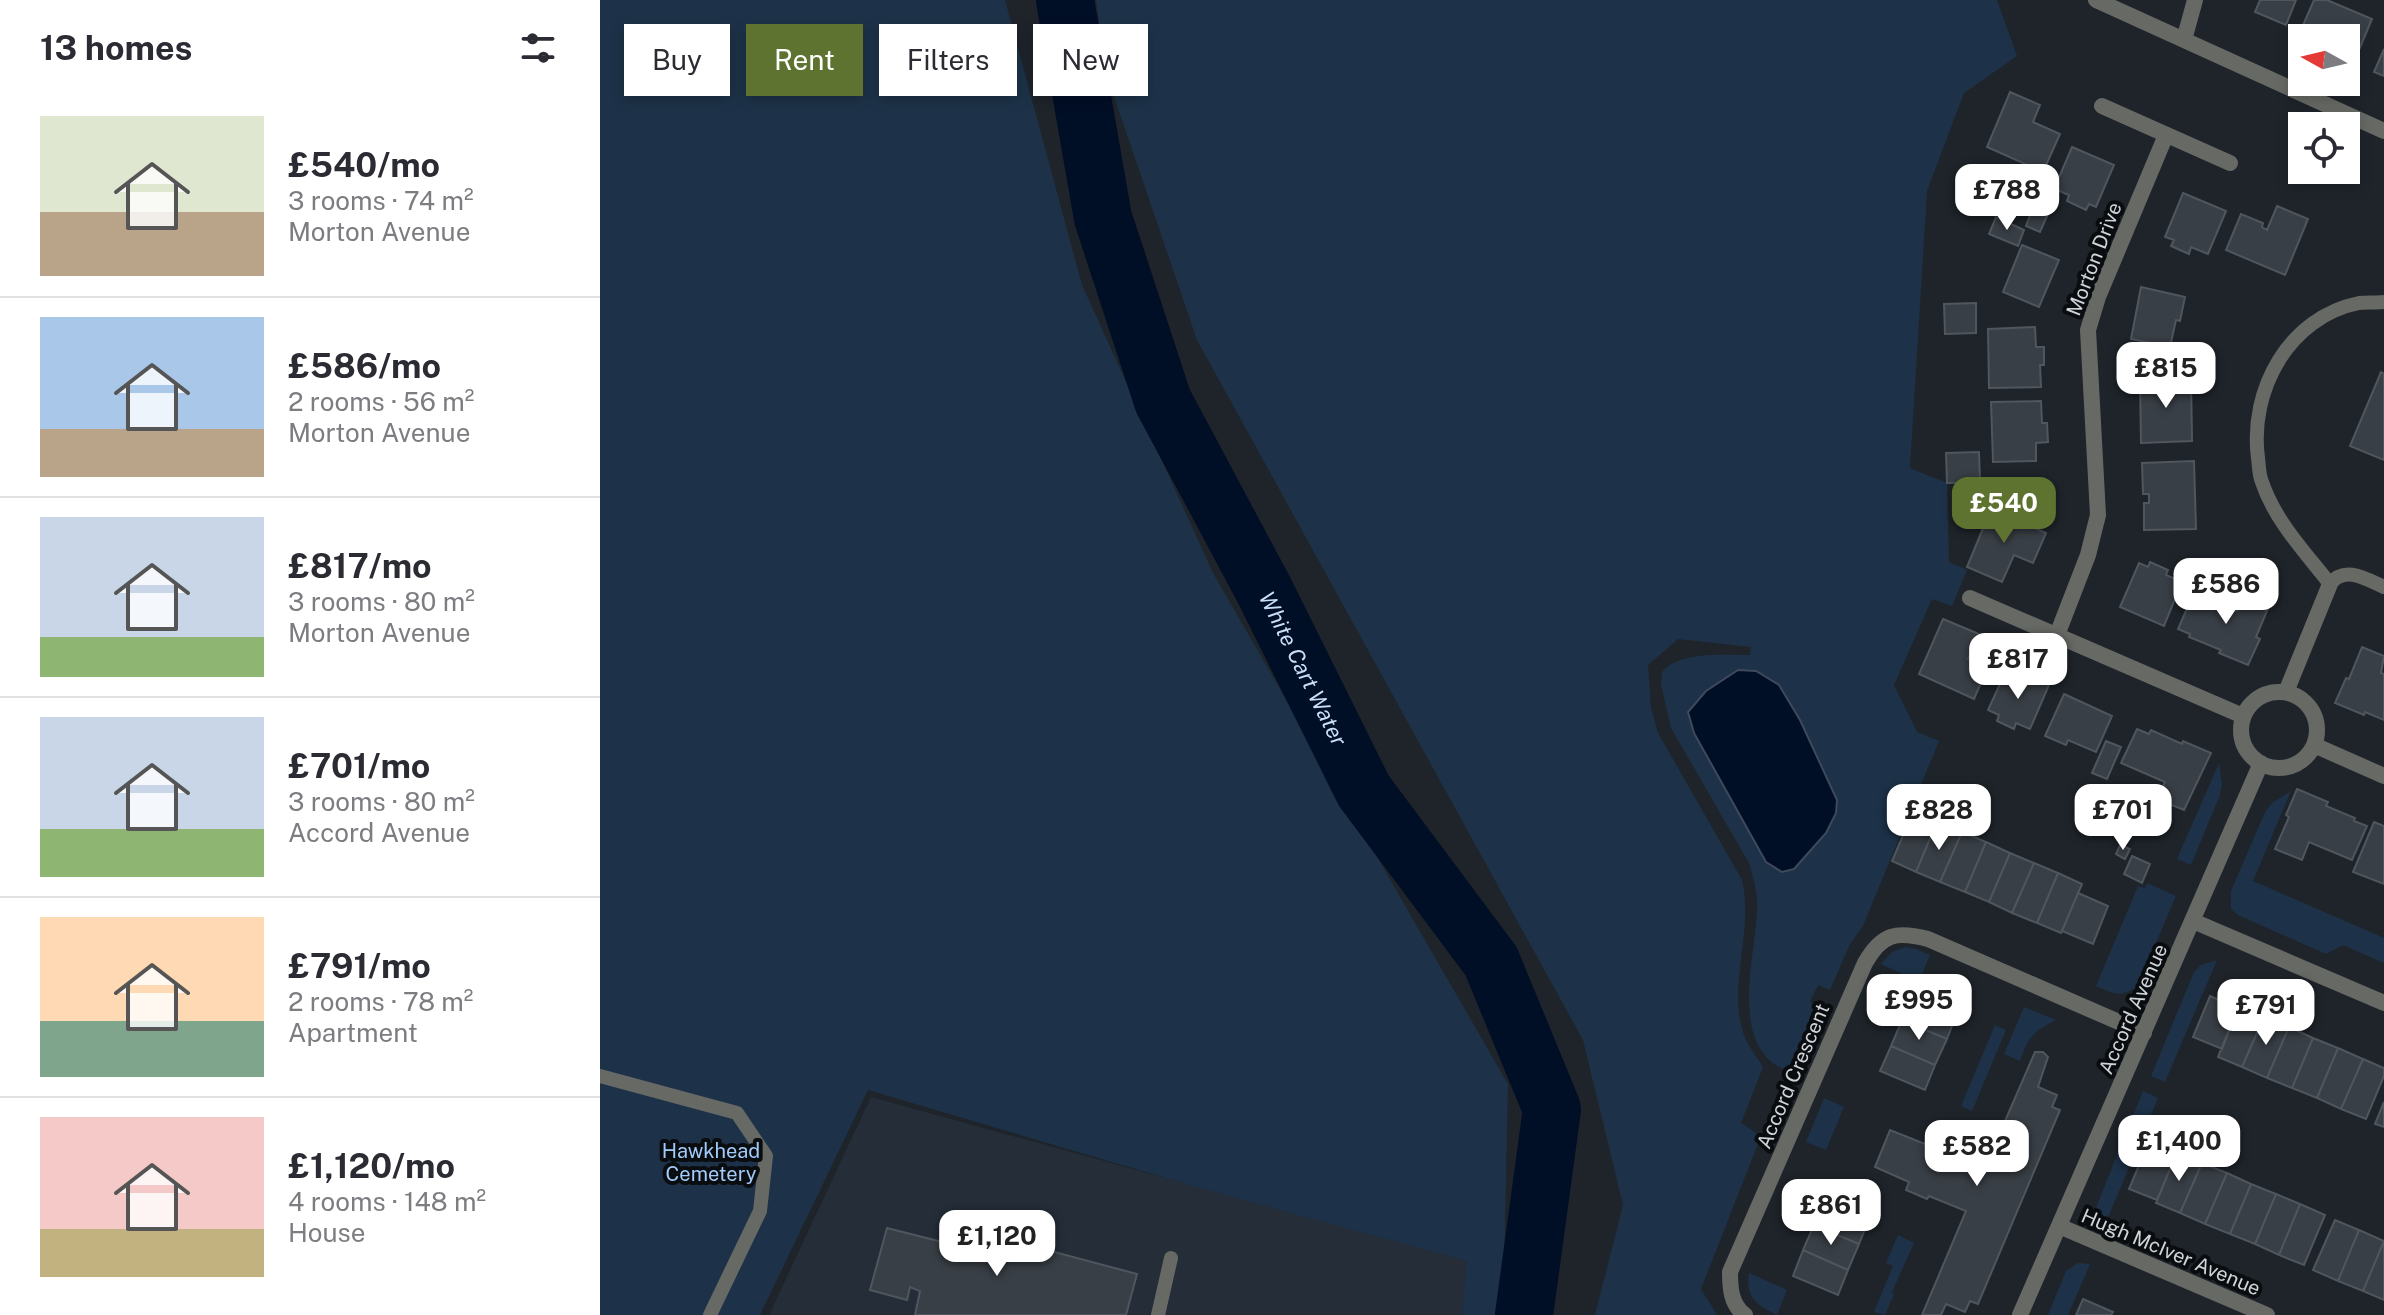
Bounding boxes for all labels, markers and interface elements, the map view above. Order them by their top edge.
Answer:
chip: Buy [624,24,730,96]
chip: Rent [746,24,863,96]
chip: Filters [879,24,1017,96]
chip: New [1033,24,1148,96]
north arrow [2288,24,2360,96]
map controls [2288,24,2360,184]
icon: filters [516,26,560,70]
text: 13 homes [40,28,192,68]
button: locate [2288,112,2360,184]
text: £540/mo [288,145,440,185]
icon: home [104,148,200,244]
pin: £788 [1960,164,2054,232]
text: £788 [1973,174,2041,205]
text: 3 rooms · 74 m² [288,185,474,216]
street label: Morton Drive [2061,199,2127,319]
text: Morton Avenue [288,216,470,247]
pin: £815 [2119,342,2213,410]
text: £586/mo [288,346,441,386]
icon: home [104,349,200,445]
text: £815 [2135,352,2197,383]
text: 2 rooms · 56 m² [288,386,474,417]
text: Morton Avenue [288,417,470,448]
pin: £540 [1957,477,2051,545]
text: £540 [1970,487,2038,518]
text: £817/mo [288,546,432,586]
icon: home [104,549,200,645]
pin: £586 [2179,558,2273,626]
text: £586 [2192,568,2260,599]
text: 3 rooms · 80 m² [288,586,475,617]
water label: White Cart Water [1254,587,1353,751]
text: Morton Avenue [288,617,470,648]
pin: £817 [1971,633,2065,701]
text: £817 [1987,643,2049,674]
text: £701/mo [288,746,430,786]
icon: home [104,749,200,845]
pin: £828 [1892,784,1986,852]
pin: £701 [2076,784,2170,852]
text: 3 rooms · 80 m² [288,786,475,817]
text: £828 [1905,794,1973,825]
text: £701 [2093,794,2153,825]
text: Accord Avenue [288,817,470,848]
street label: Accord Avenue [2094,940,2172,1078]
text: £791/mo [288,946,431,986]
icon: home [104,949,200,1045]
pin: £995 [1872,974,1966,1042]
pin: £791 [2219,979,2313,1047]
text: £995 [1885,984,1953,1015]
text: 2 rooms · 78 m² [288,986,473,1017]
text: £791 [2235,989,2297,1020]
street label: Accord Crescent [1752,1000,1834,1152]
text: Apartment [288,1017,418,1048]
pin: £1,400 [2114,1115,2244,1183]
pin: £582 [1930,1120,2024,1188]
text: £1,400 [2136,1125,2222,1156]
text: £582 [1943,1130,2011,1161]
park label: Hawkhead Cemetery [662,1139,760,1186]
text: £1,120/mo [288,1146,455,1186]
icon: home [104,1149,200,1245]
pin: £861 [1784,1179,1878,1247]
text: 4 rooms · 148 m² [288,1186,486,1217]
text: £861 [1800,1189,1862,1220]
street label: Hugh McIver Avenue [2078,1203,2264,1301]
pin: £1,120 [932,1210,1062,1278]
text: House [288,1217,365,1248]
text: £1,120 [957,1220,1037,1251]

